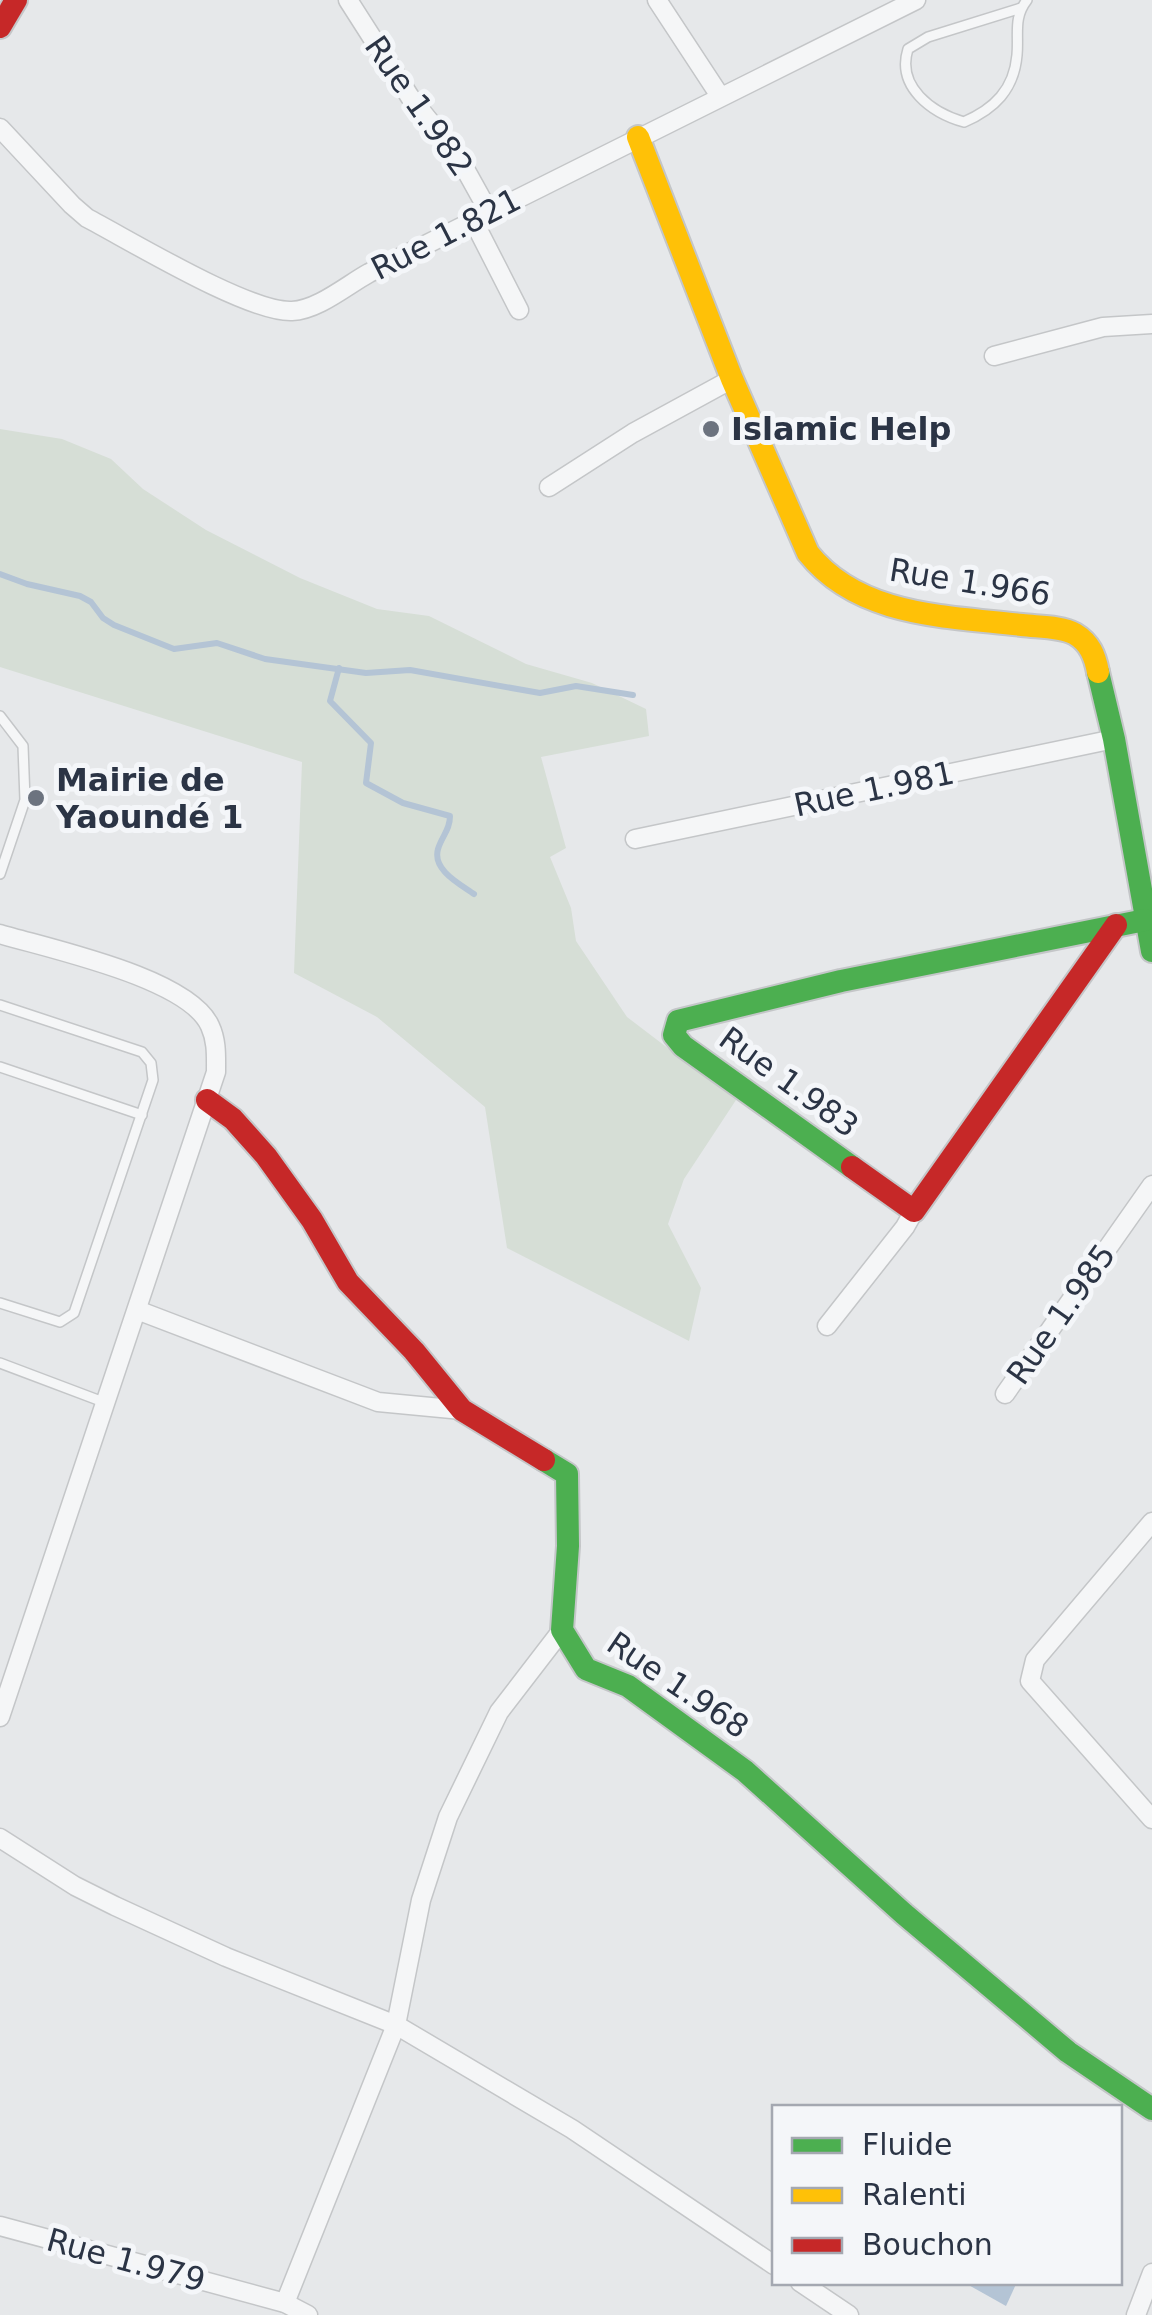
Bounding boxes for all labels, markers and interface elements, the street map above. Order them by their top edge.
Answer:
street label: Rue 1.982 [357,29,481,183]
street label: Rue 1.821 [365,180,527,288]
place label: Islamic Help [731,410,951,448]
marker: Islamic Help [700,418,722,440]
street label: Rue 1.966 [887,551,1053,613]
street label: Rue 1.981 [791,754,957,824]
place label: Mairie de Yaoundé 1 [55,761,243,836]
marker: Mairie de Yaoundé 1 [25,787,47,809]
street label: Rue 1.983 [712,1019,866,1145]
street label: Rue 1.985 [999,1237,1123,1391]
street label: Rue 1.968 [600,1624,756,1746]
legend [772,2105,1122,2285]
text: Fluide [862,2127,952,2162]
text: Ralenti [862,2177,966,2212]
street label: Rue 1.979 [43,2221,209,2299]
text: Bouchon [862,2227,993,2262]

